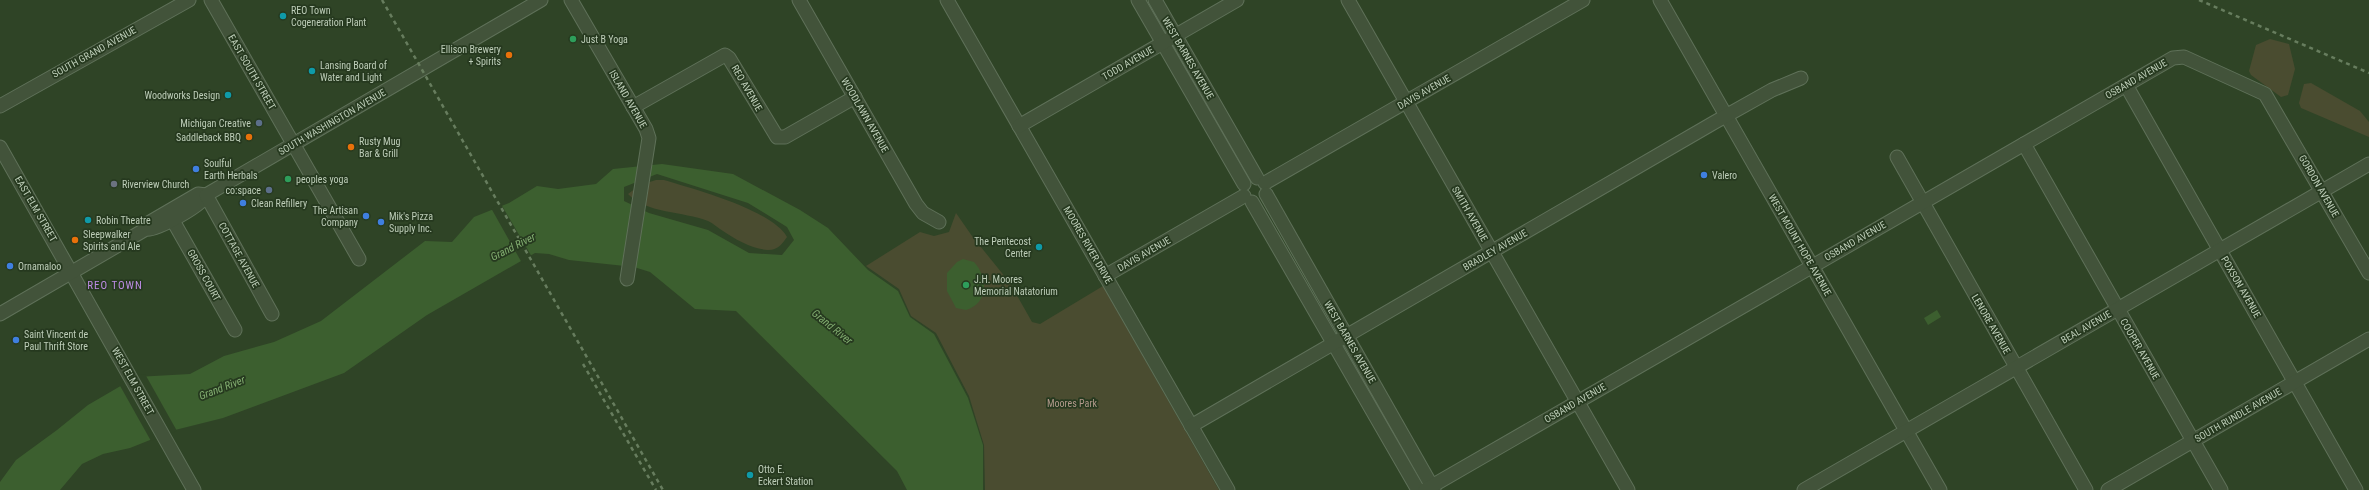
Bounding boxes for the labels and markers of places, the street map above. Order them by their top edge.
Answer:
place label: REO Town Cogeneration Plant [291,5,366,28]
marker: REO Town Cogeneration Plant [278,11,288,21]
marker: Just B Yoga [568,34,578,44]
place label: Just B Yoga [581,34,628,45]
place label: Ellison Brewery + Spirits [441,44,501,67]
marker: Ellison Brewery + Spirits [504,50,514,60]
place label: Lansing Board of Water and Light [320,60,388,83]
marker: Lansing Board of Water and Light [307,66,317,76]
place label: Woodworks Design [145,90,220,101]
marker: Woodworks Design [223,90,233,100]
place label: Michigan Creative [180,118,251,129]
marker: Michigan Creative [254,118,264,128]
place label: Saddleback BBQ [176,132,241,143]
marker: Saddleback BBQ [244,132,254,142]
place label: Rusty Mug Bar & Grill [359,136,401,159]
marker: Rusty Mug Bar & Grill [346,142,356,152]
place label: Soulful Earth Herbals [204,158,258,181]
marker: Soulful Earth Herbals [191,164,201,174]
marker: Valero [1699,170,1709,180]
place label: Valero [1712,170,1737,181]
marker: peoples yoga [283,174,293,184]
place label: peoples yoga [296,174,348,185]
marker: Riverview Church [109,179,119,189]
place label: Riverview Church [122,179,190,190]
place label: co:space [225,185,261,196]
marker: co:space [264,185,274,195]
marker: Clean Refillery [238,198,248,208]
place label: Clean Refillery [251,198,307,209]
place label: The Artisan Company [312,205,358,228]
marker: The Artisan Company [361,211,371,221]
place label: Mik's Pizza Supply Inc. [389,211,433,234]
marker: Robin Theatre [83,215,93,225]
place label: Robin Theatre [96,215,151,226]
marker: Mik's Pizza Supply Inc. [376,217,386,227]
place label: Sleepwalker Spirits and Ale [83,229,141,252]
marker: Sleepwalker Spirits and Ale [70,235,80,245]
place label: The Pentecost Center [974,236,1031,259]
marker: The Pentecost Center [1034,242,1044,252]
marker: Ornamaloo [5,261,15,271]
place label: Ornamaloo [18,261,61,272]
place label: J.H. Moores Memorial Natatorium [974,274,1058,297]
marker: J.H. Moores Memorial Natatorium [961,280,971,290]
place label: Saint Vincent de Paul Thrift Store [24,329,88,352]
marker: Saint Vincent de Paul Thrift Store [11,335,21,345]
place label: Otto E. Eckert Station [758,464,813,487]
marker: Otto E. Eckert Station [745,470,755,480]

